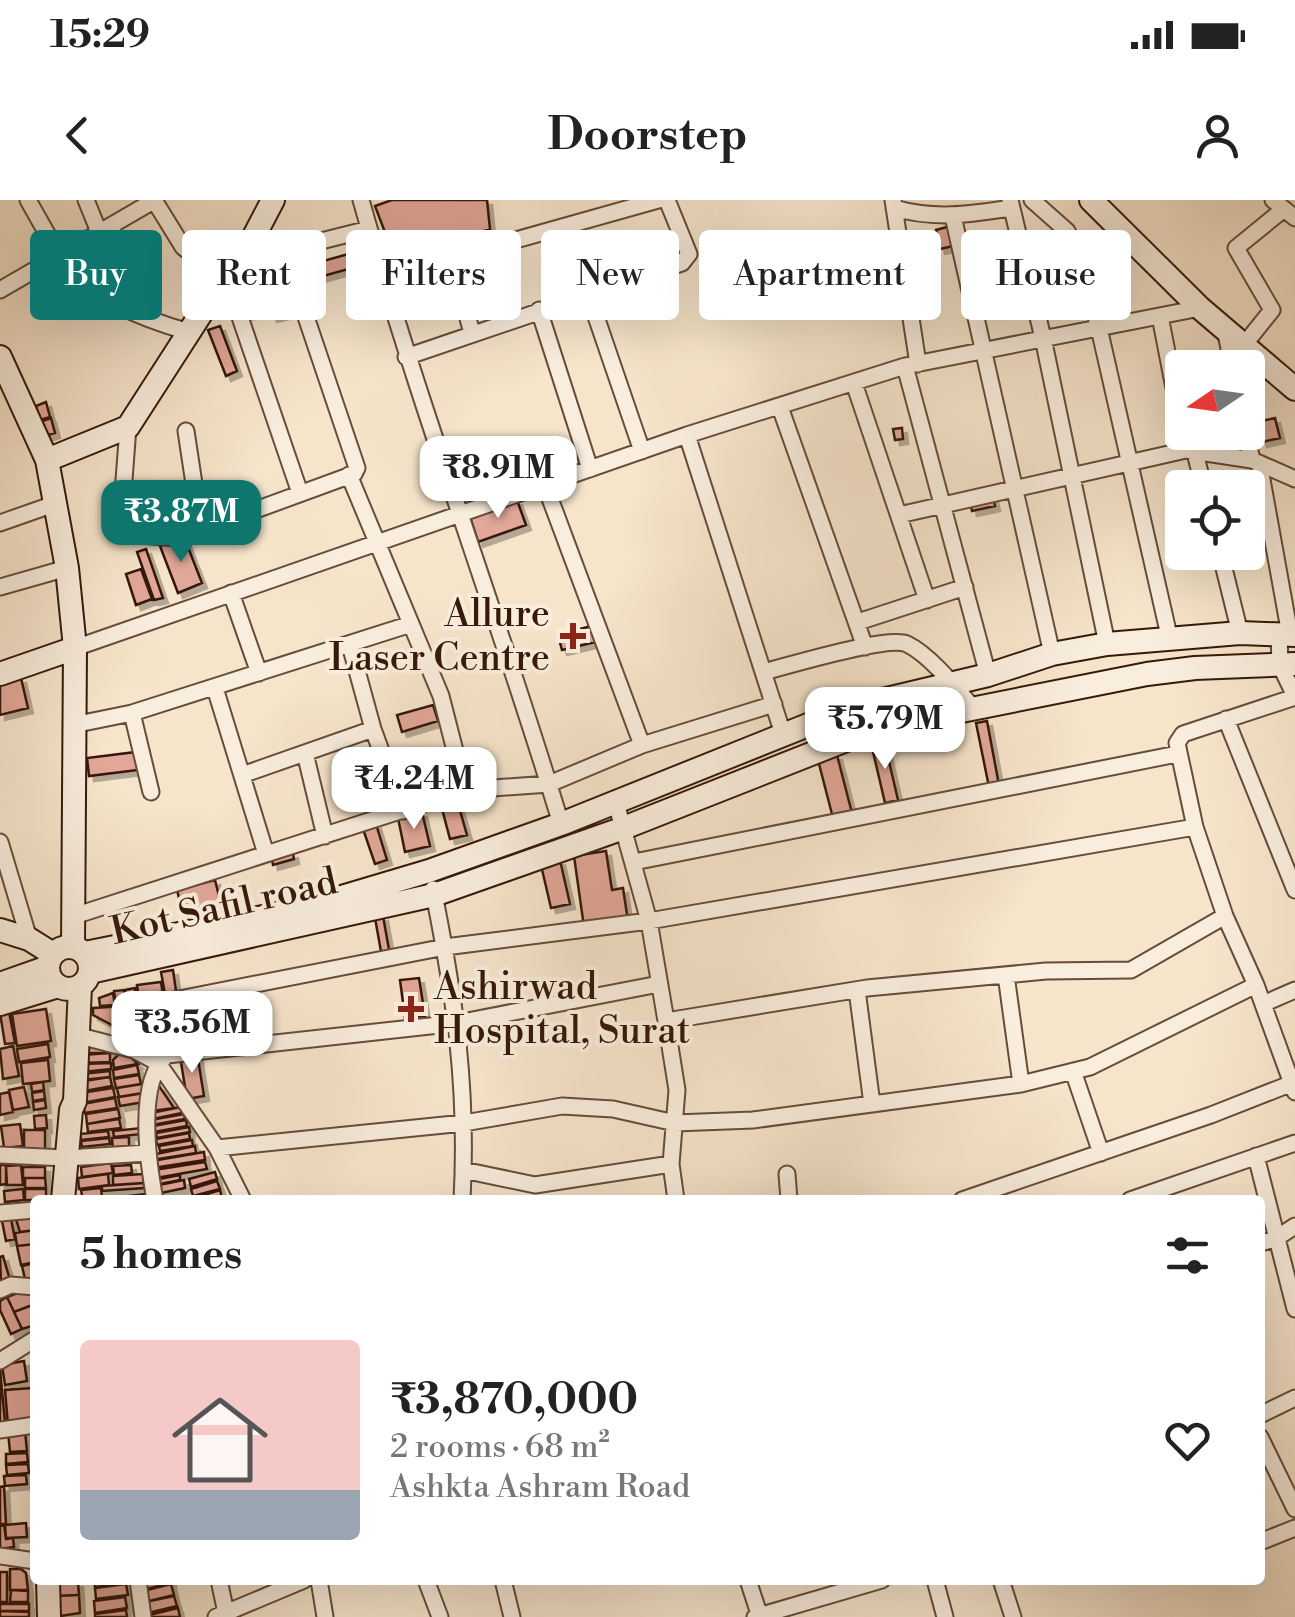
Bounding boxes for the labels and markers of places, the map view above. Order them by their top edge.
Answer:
pin: ₹8.91M [417,436,579,521]
pin: ₹3.87M [100,480,262,565]
place label: Allure Laser Centre [329,591,550,682]
marker: Allure Laser Centre [560,623,586,649]
pin: ₹5.79M [804,687,966,772]
pin: ₹4.24M [333,747,495,832]
place label: Ashirwad Hospital, Surat [433,964,690,1055]
pin: ₹3.56M [111,991,273,1076]
marker: Ashirwad Hospital, Surat [398,996,424,1022]

